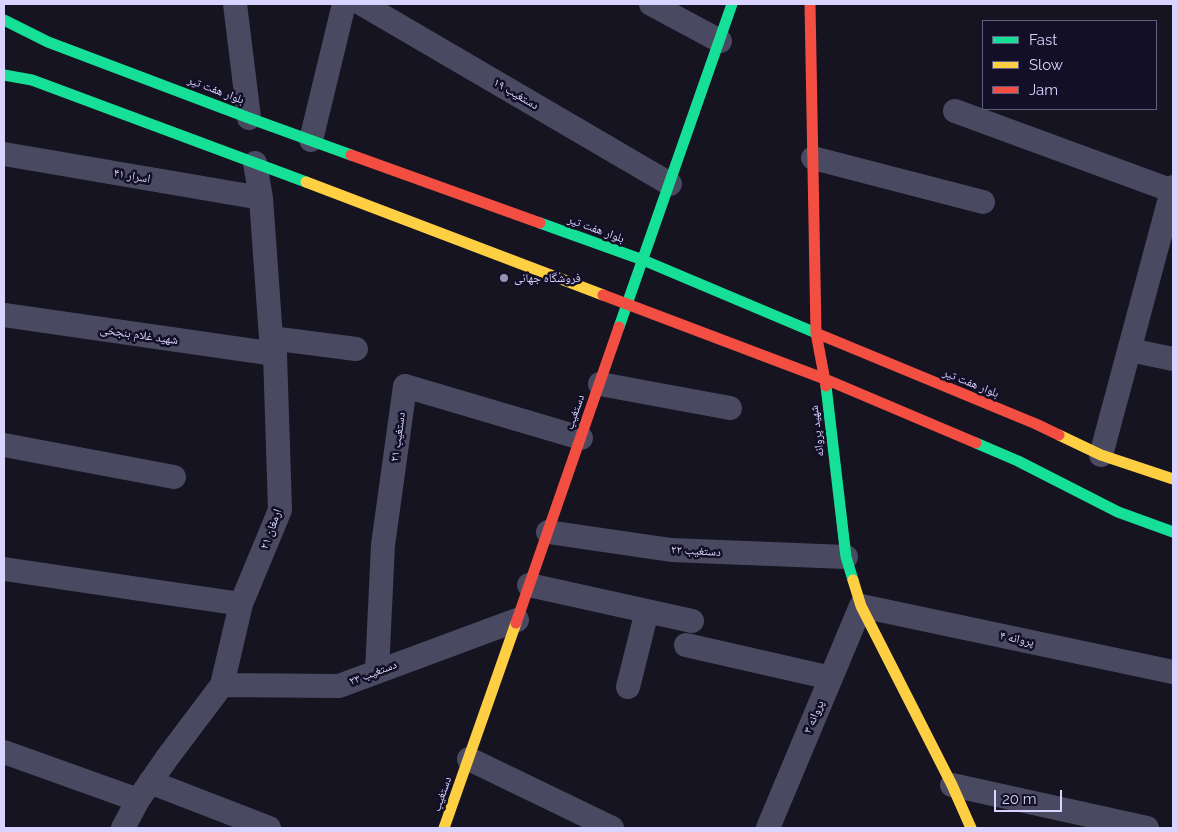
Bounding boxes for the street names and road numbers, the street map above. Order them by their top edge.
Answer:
street label: بلوار هفت تیر [186,73,246,107]
street label: دستغیب ۱۹ [491,75,541,113]
street label: اسرار ۴۱ [113,166,151,186]
street label: بلوار هفت تیر [566,212,626,246]
street label: شهید غلام بنجخی [99,322,179,348]
street label: بلوار هفت تیر [941,365,1001,401]
street label: دستغیب [562,393,588,431]
street label: شهید پروانه [807,404,827,458]
street label: دستغیب ۲۱ [387,411,409,463]
street label: ارمغان ۲۱ [257,507,285,551]
street label: دستغیب ۲۲ [671,542,721,560]
street label: پروانه ۴ [999,628,1035,650]
street label: دستغیب ۲۳ [347,657,399,689]
street label: پروانه ۳ [801,698,827,736]
street label: دستغیب [429,775,455,813]

